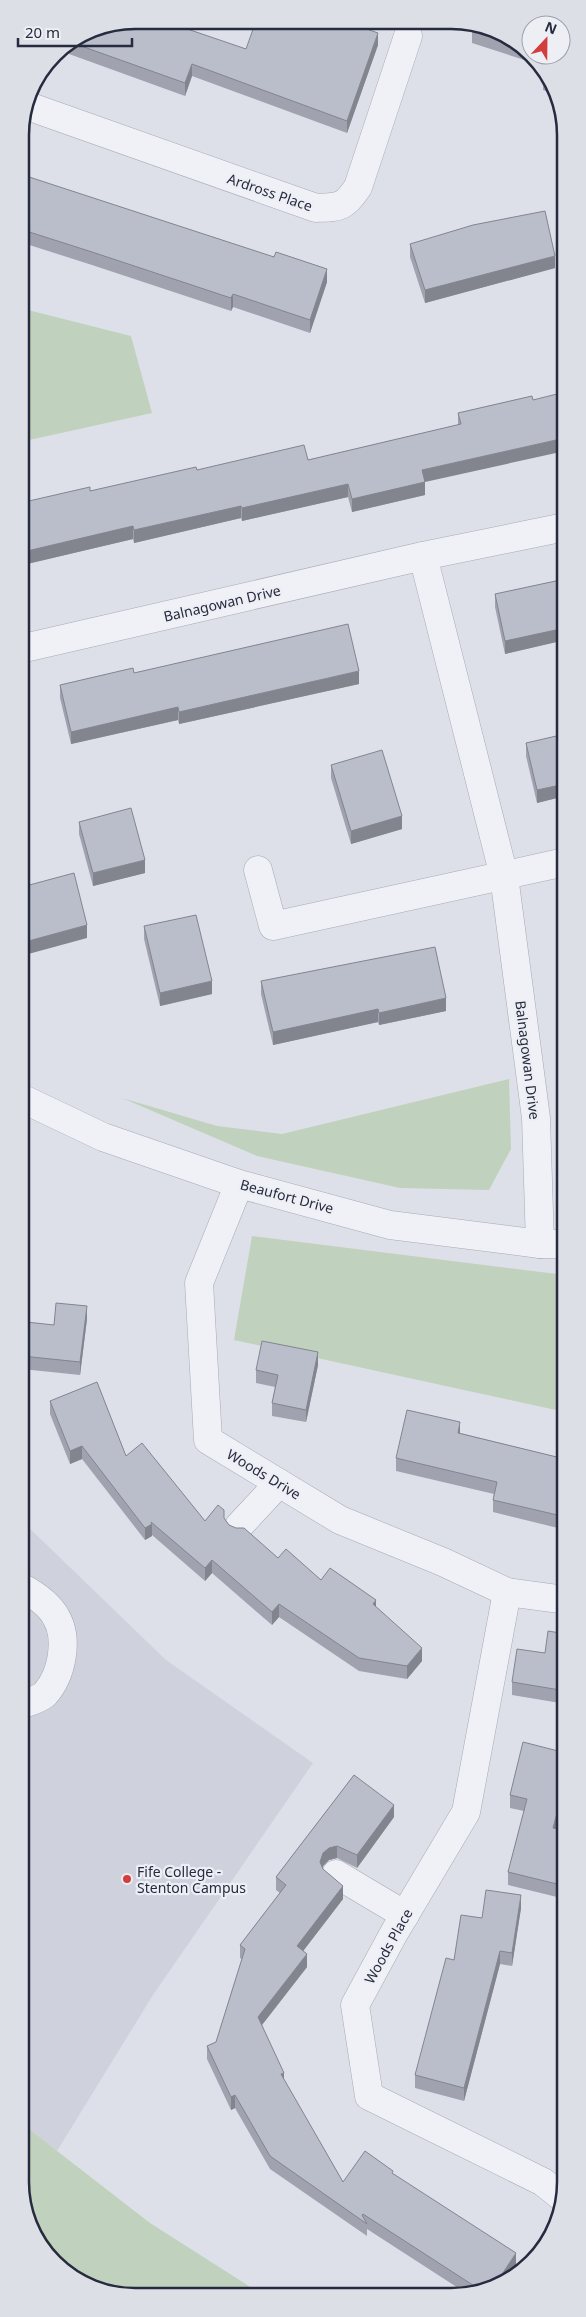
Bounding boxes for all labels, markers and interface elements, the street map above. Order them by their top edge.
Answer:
scale bar [18,15,131,47]
north arrow [521,15,571,65]
text: N [542,17,560,38]
text: 20 m [25,22,60,42]
street label: Ardross Place [225,169,315,215]
street label: Balnagowan Drive [162,580,283,626]
street label: Balnagowan Drive [511,999,545,1121]
street label: Beaufort Drive [238,1174,336,1218]
street label: Woods Drive [223,1444,305,1504]
place label: Fife College - Stenton Campus [137,1862,246,1897]
marker: Fife College - Stenton Campus [121,1873,133,1885]
street label: Woods Place [360,1905,417,1987]

